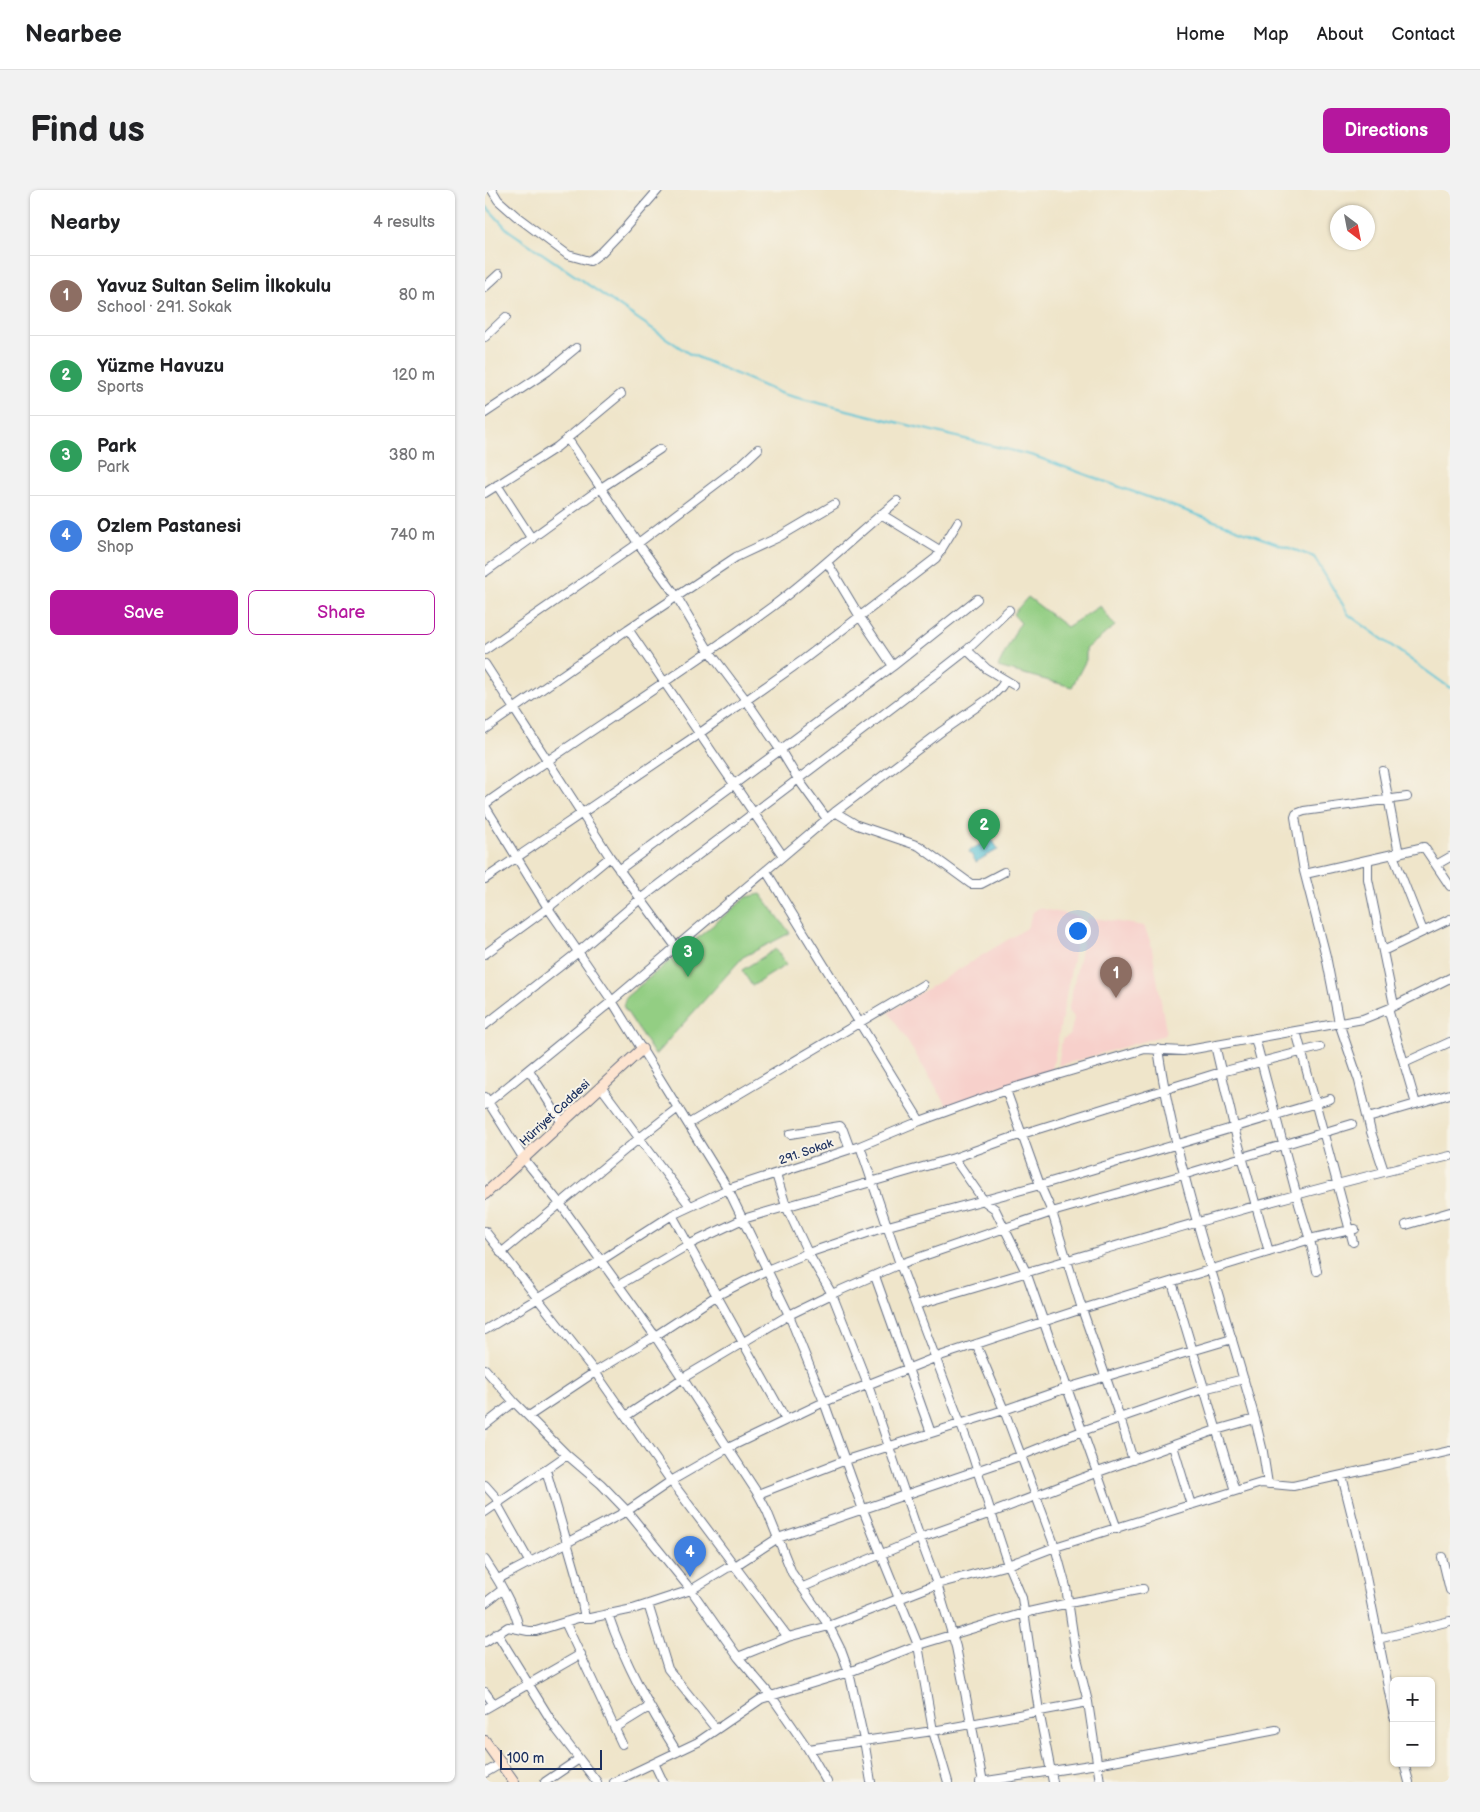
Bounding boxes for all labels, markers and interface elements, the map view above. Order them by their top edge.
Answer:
text: Nearbee [25,20,122,49]
text: Home [1176,24,1225,45]
text: Map [1253,24,1289,45]
text: About [1317,24,1364,45]
text: Contact [1392,24,1455,45]
button: Directions [1323,108,1450,153]
text: Find us [30,109,145,152]
north arrow [1330,205,1375,250]
text: Nearby [50,210,120,235]
text: 4 results [373,213,435,232]
text: Yavuz Sultan Selim İlkokulu [97,275,331,298]
text: 1 [63,286,69,305]
text: 80 m [399,286,435,305]
text: School · 291. Sokak [97,298,231,317]
text: Yüzme Havuzu [97,355,224,378]
text: 2 [61,366,71,385]
text: 120 m [392,366,435,385]
text: Sports [97,378,144,397]
text: Park [97,435,136,458]
text: 3 [61,446,71,465]
text: 380 m [389,446,435,465]
text: Park [97,458,129,477]
text: Ozlem Pastanesi [97,515,241,538]
text: 4 [61,526,71,545]
text: 740 m [390,526,435,545]
text: Shop [97,538,134,557]
button: Save [50,590,238,635]
button: Share [248,590,435,635]
pin: 2 [968,809,1000,850]
your location [1065,918,1091,944]
pin: 3 [672,936,704,977]
pin: 1 [1100,957,1132,998]
street label: Hürriyet Caddesi [517,1076,593,1149]
street label: 291. Sokak [777,1136,835,1168]
pin: 4 [674,1536,706,1577]
map controls [1390,1677,1435,1767]
button: + [1390,1677,1435,1722]
button: − [1390,1722,1435,1767]
scale bar [500,1747,603,1770]
text: 100 m [507,1750,544,1767]

